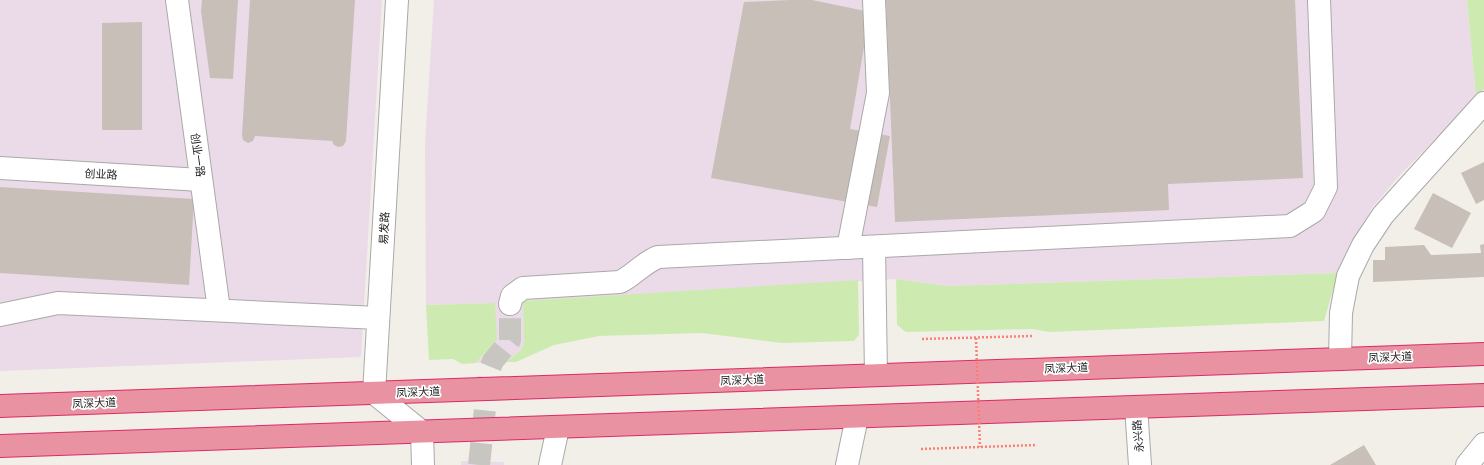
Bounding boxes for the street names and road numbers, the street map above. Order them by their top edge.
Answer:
street label: 创业一路 [187,132,209,178]
street label: 创业路 [84,165,118,183]
street label: 易发路 [375,211,393,245]
street label: 凤深大道 [1368,348,1412,366]
street label: 凤深大道 [1044,359,1088,377]
street label: 凤深大道 [720,371,764,389]
street label: 凤深大道 [396,383,440,401]
street label: 凤深大道 [72,394,116,412]
street label: 永兴路 [1129,419,1147,453]

